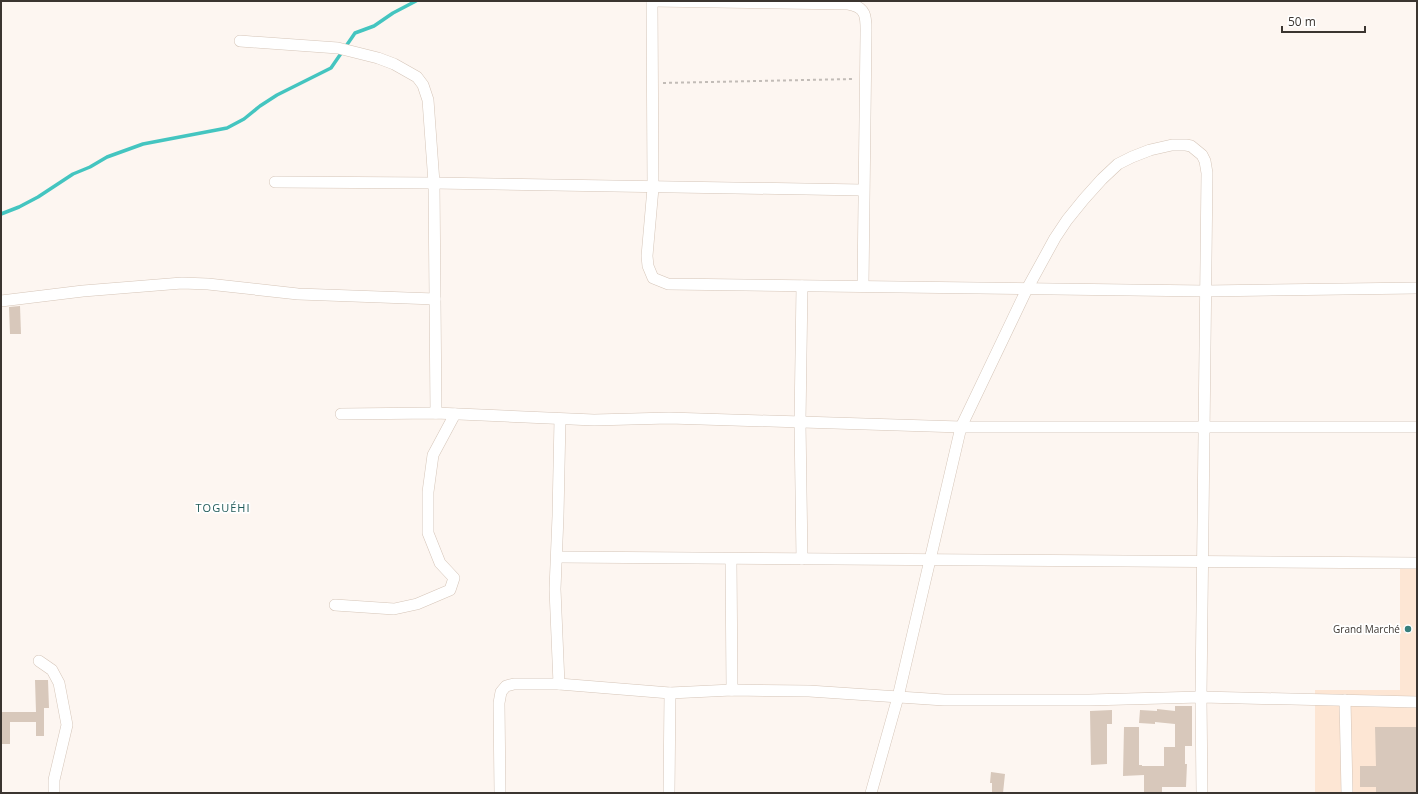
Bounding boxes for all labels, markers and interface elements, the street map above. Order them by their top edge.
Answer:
scale bar [1282,8,1365,34]
text: 50 m [1288,13,1316,30]
district label: TOGUÉHI [196,500,250,515]
place label: Grand Marché [1333,622,1400,636]
marker: Grand Marché [1403,624,1413,634]

